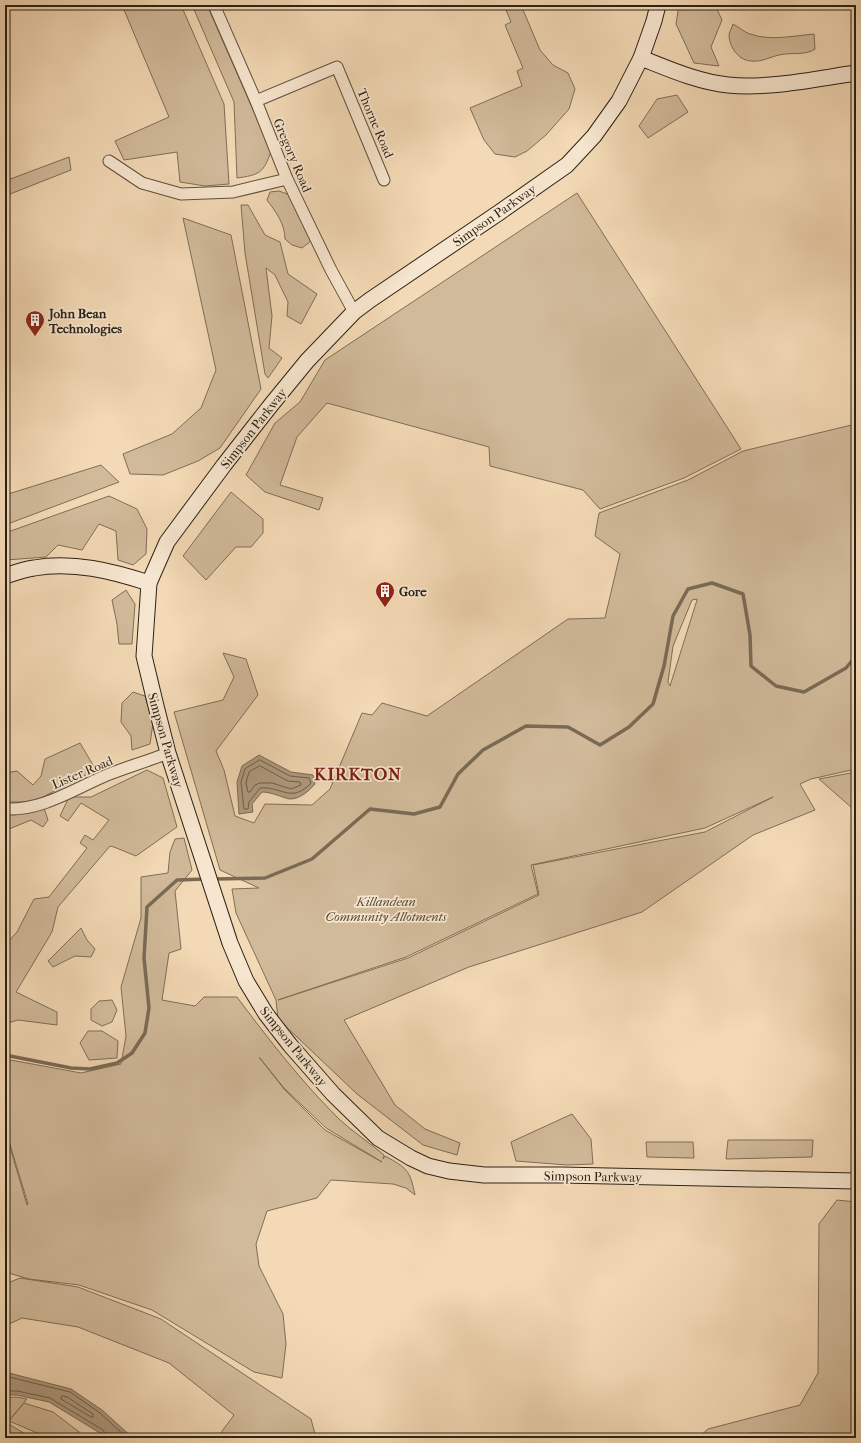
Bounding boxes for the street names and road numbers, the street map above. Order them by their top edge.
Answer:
street label: Thorne Road [354,86,397,161]
street label: Gregory Road [270,116,315,195]
street label: Simpson Parkway [450,181,540,250]
street label: Simpson Parkway [217,384,290,472]
street label: Simpson Parkway [145,691,187,790]
street label: Lister Road [49,753,116,792]
street label: Simpson Parkway [257,1003,331,1090]
street label: Simpson Parkway [544,1168,643,1185]

